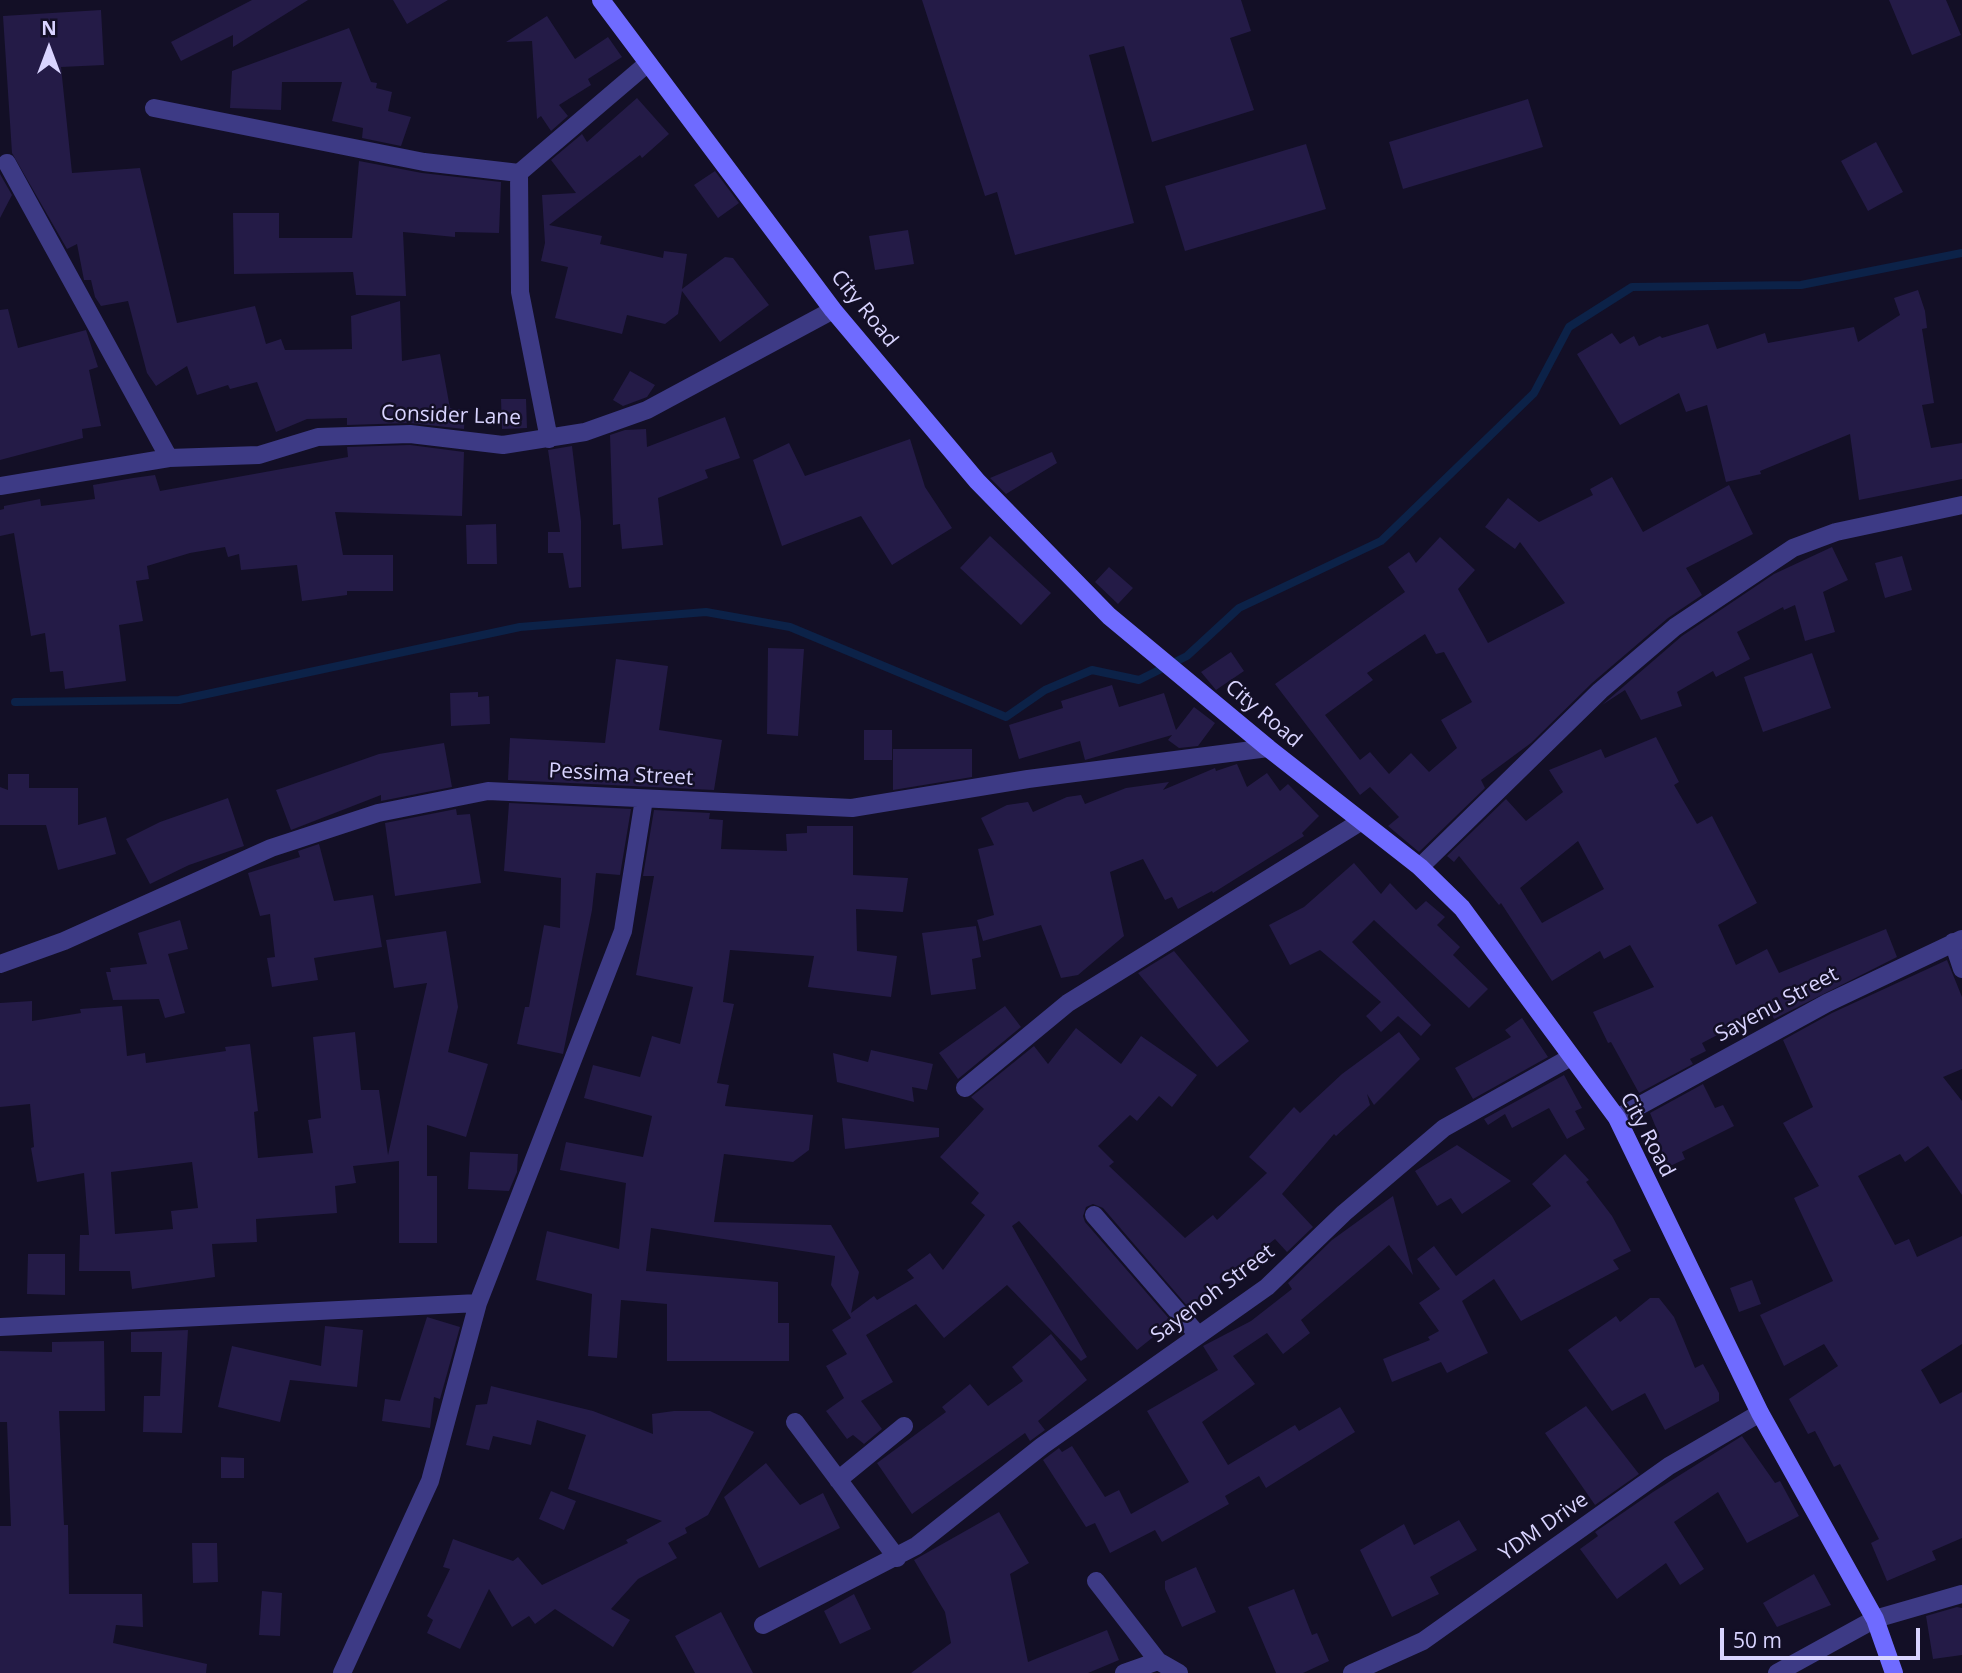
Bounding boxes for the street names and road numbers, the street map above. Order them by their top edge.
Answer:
street label: City Road [825,265,903,353]
street label: Consider Lane [381,401,521,431]
street label: City Road [1220,675,1306,753]
street label: Pessima Street [548,759,694,791]
street label: Sayenu Street [1711,962,1843,1048]
street label: City Road [1614,1088,1680,1182]
street label: Sayenoh Street [1146,1239,1280,1349]
street label: YDM Drive [1495,1487,1593,1567]

